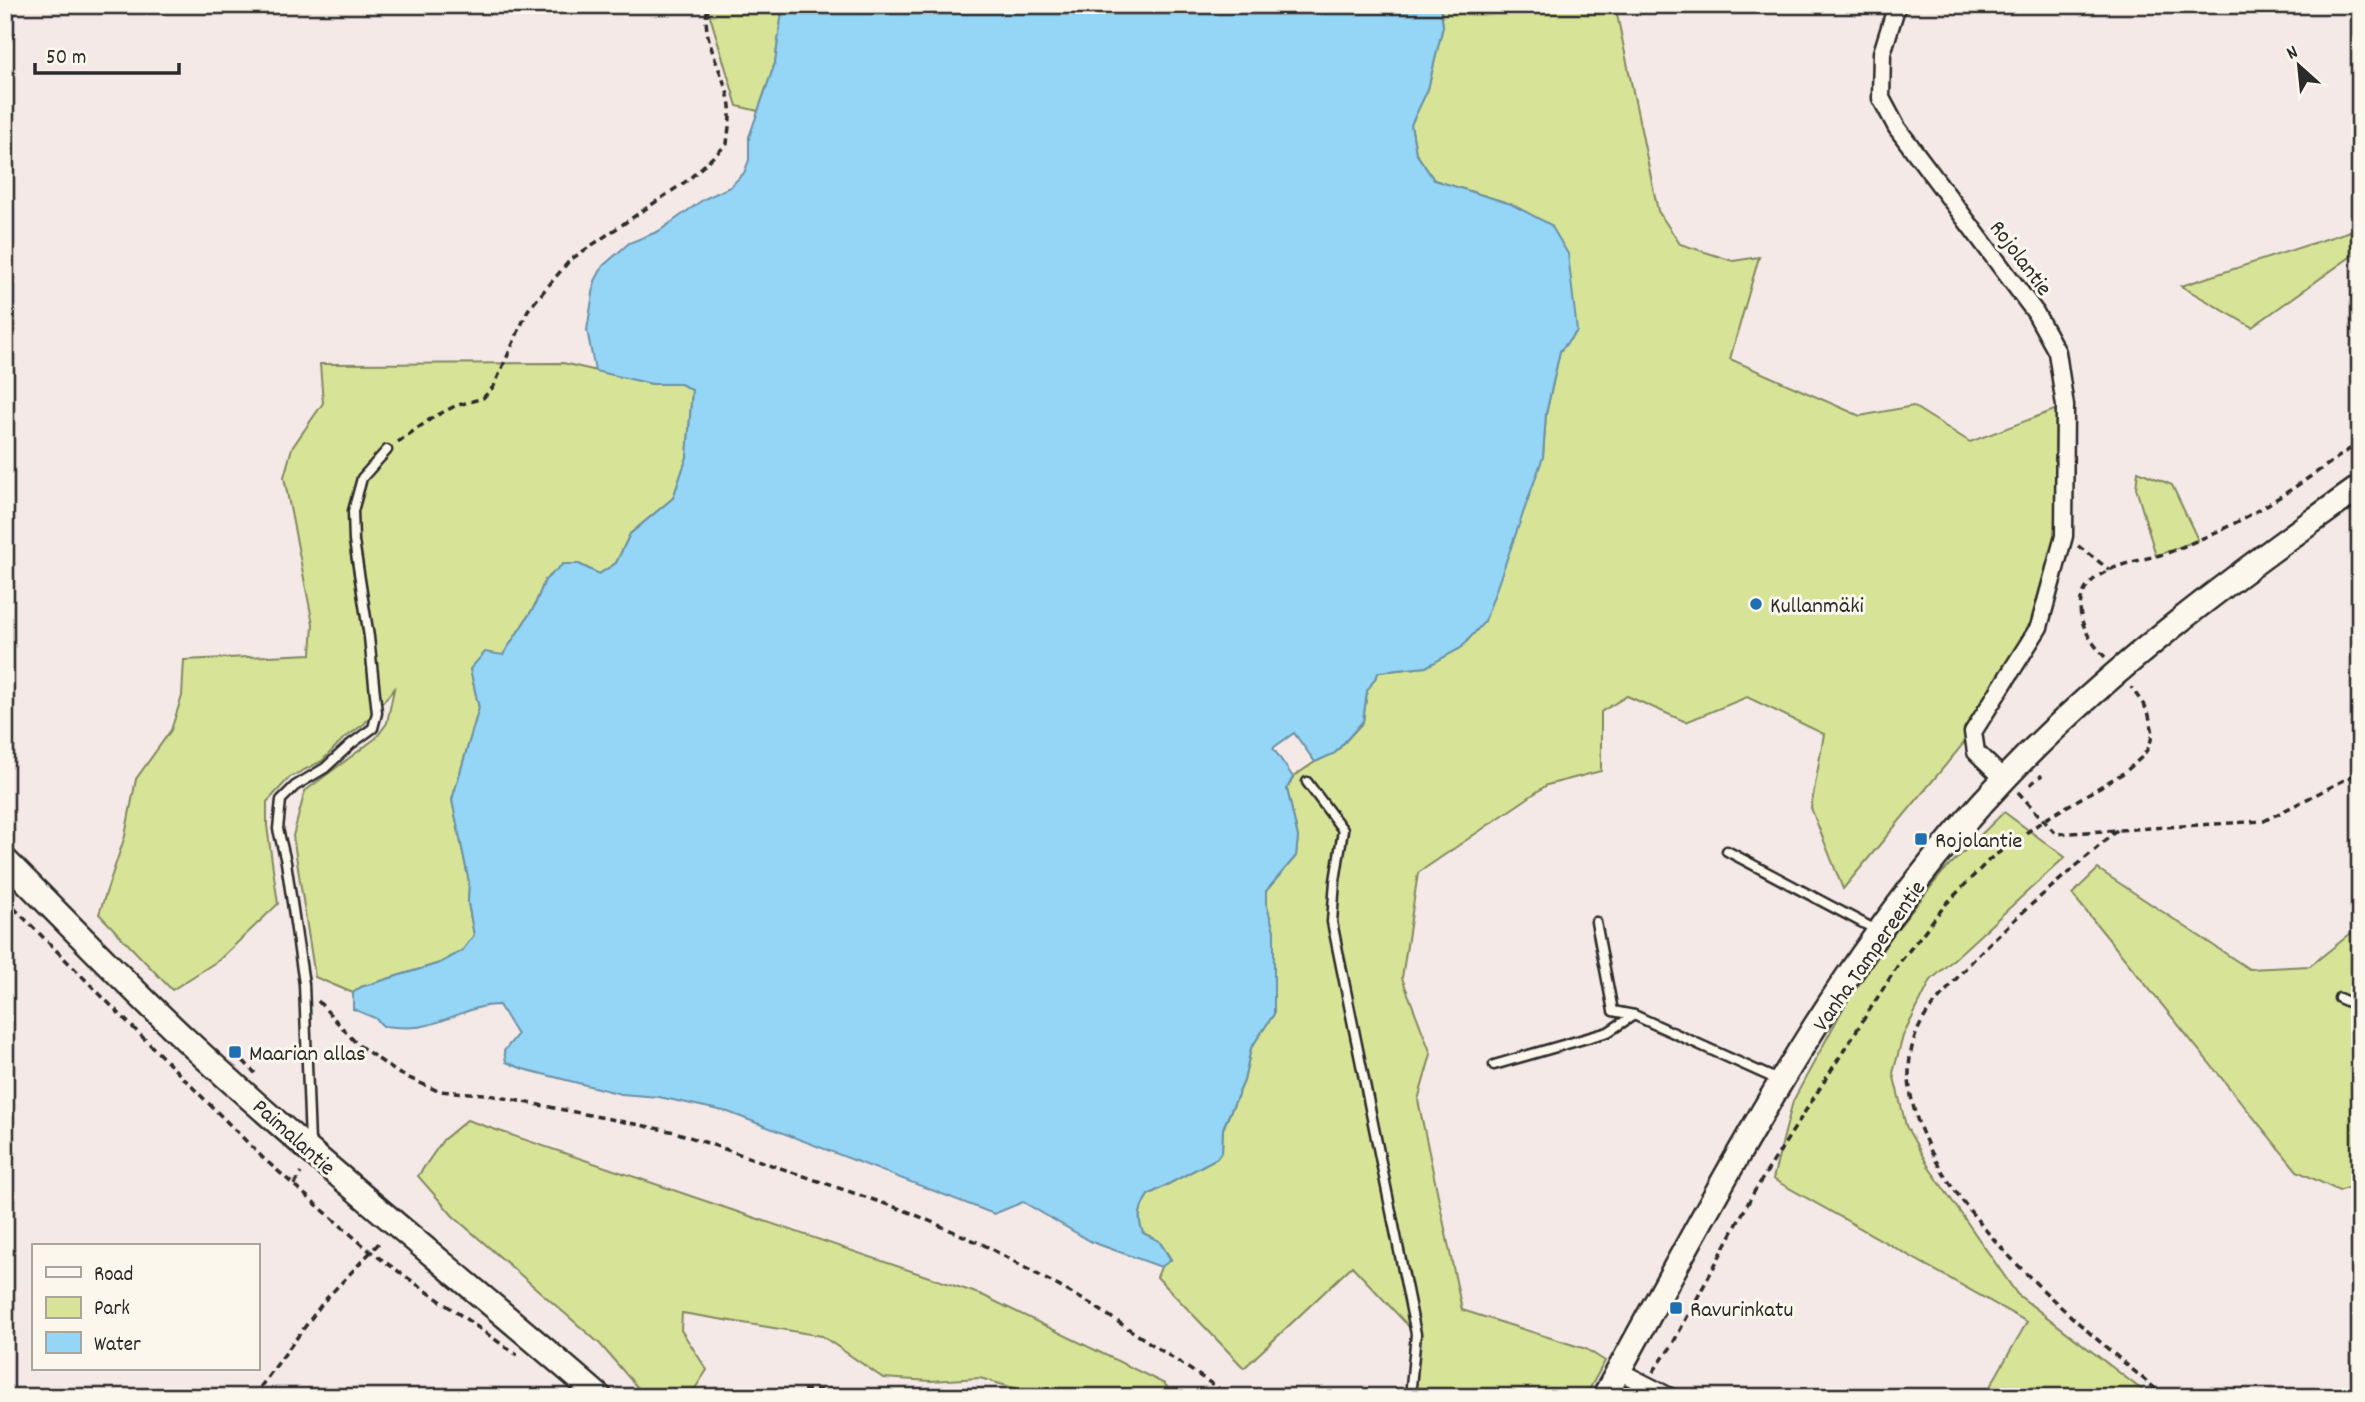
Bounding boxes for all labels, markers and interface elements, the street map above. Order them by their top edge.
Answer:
scale bar [35,32,178,76]
north arrow [2264,32,2334,102]
text: N [2283,40,2303,68]
text: 50 m [46,44,86,74]
street label: Rojolantie [1980,214,2059,304]
place label: Kullanmäki [1770,591,1864,624]
marker: Kullanmäki [1748,596,1764,612]
place label: Rojolantie [1935,826,2022,859]
marker: Rojolantie [1913,831,1929,847]
street label: Vanha Tampereentie [1806,875,1935,1039]
place label: Maarian allas [249,1039,366,1072]
marker: Maarian allas [227,1044,243,1060]
street label: Paimalantie [244,1092,342,1185]
legend [32,1244,259,1370]
text: Road [94,1261,133,1291]
text: Park [94,1295,130,1325]
place label: Ravurinkatu [1690,1295,1793,1328]
marker: Ravurinkatu [1668,1300,1684,1316]
text: Water [94,1331,141,1361]

